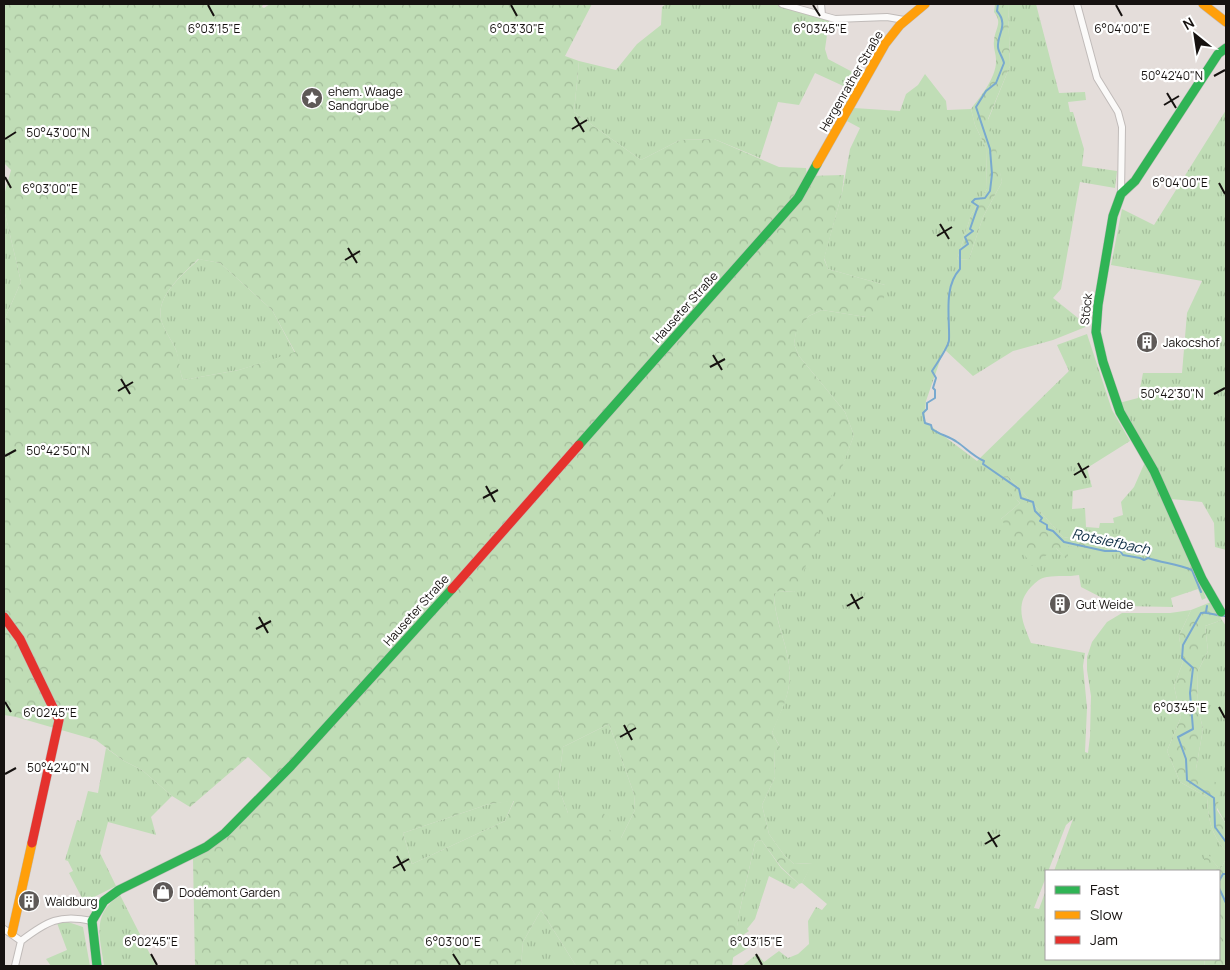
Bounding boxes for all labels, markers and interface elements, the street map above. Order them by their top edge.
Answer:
north arrow [1170,10,1220,60]
text: N [1179,13,1197,34]
text: 6°03'15"E [188,20,240,37]
text: 6°03'30"E [490,20,545,37]
text: 6°03'45"E [793,20,847,37]
text: 6°04'00"E [1094,20,1150,37]
street label: Hergenrather Straße [815,27,887,135]
text: 50°42'40"N [1141,67,1203,84]
place label: ehem. Waage Sandgrube [328,83,403,114]
place icon: ehem. Waage Sandgrube [300,86,324,110]
text: 50°43'00"N [26,124,90,141]
text: 6°04'00"E [1152,174,1208,191]
text: 6°03'00"E [22,180,78,197]
street label: Hauseter Straße [648,268,722,346]
street label: Stöck [1076,291,1096,326]
building icon: Jakocshof [1135,330,1159,354]
place label: Jakocshof [1163,334,1220,351]
text: 50°42'30"N [1140,385,1204,402]
text: 50°42'50"N [26,442,90,459]
water label: Rotsiefbach [1070,523,1152,559]
street label: Hauseter Straße [379,571,453,649]
building icon: Gut Weide [1048,592,1072,616]
place label: Gut Weide [1076,596,1133,613]
text: 6°03'45"E [1153,699,1207,716]
text: 6°02'45"E [23,704,77,721]
text: 50°42'40"N [27,759,89,776]
legend [1045,870,1220,960]
text: Fast [1090,879,1119,900]
shop icon: Dodémont Garden [151,880,175,904]
place label: Dodémont Garden [179,884,280,901]
building icon: Waldburg [17,889,41,913]
place label: Waldburg [45,893,98,910]
text: Slow [1090,904,1123,925]
text: Jam [1090,929,1118,950]
text: 6°02'45"E [124,933,178,950]
text: 6°03'00"E [425,933,481,950]
text: 6°03'15"E [730,933,782,950]

